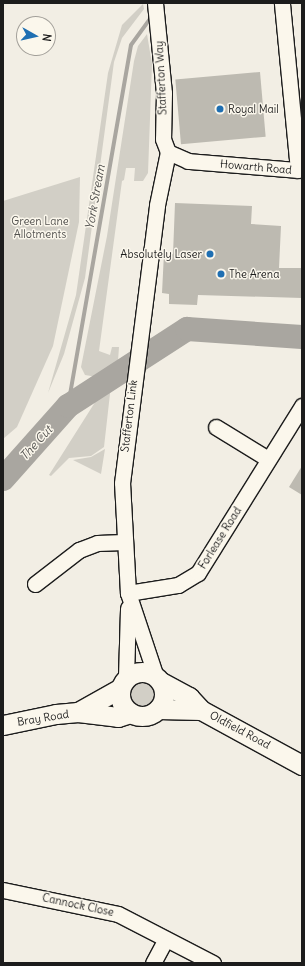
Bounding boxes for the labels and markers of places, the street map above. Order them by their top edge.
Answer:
place label: Royal Mail [228,102,279,116]
marker: Royal Mail [215,104,225,114]
place label: Absolutely Laser [120,247,202,261]
marker: Absolutely Laser [205,249,215,259]
place label: The Arena [229,267,279,281]
marker: The Arena [216,269,226,279]

